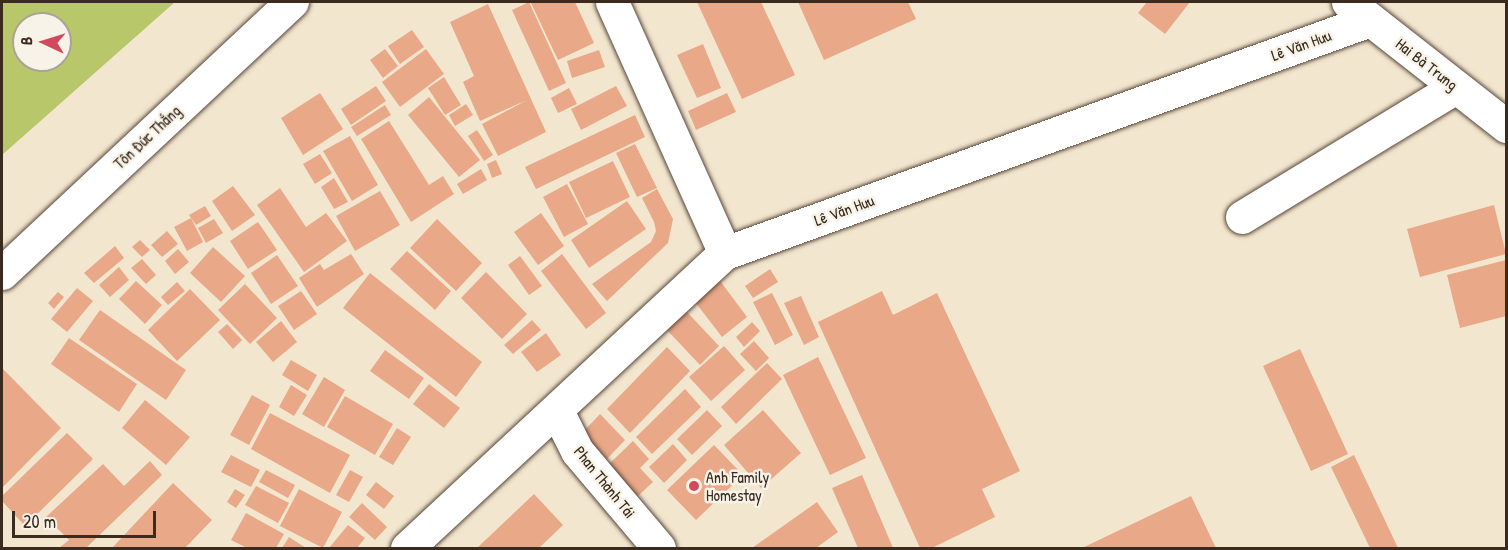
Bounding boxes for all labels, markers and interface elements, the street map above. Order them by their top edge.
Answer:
north arrow [12,12,72,72]
street label: Lê Văn Hưu [1268,25,1334,65]
street label: Hai Bà Trưng [1392,34,1462,94]
text: B [15,36,37,46]
street label: Tôn Đức Thắng [109,101,185,173]
street label: Lê Văn Hưu [811,190,877,230]
street label: Phan Thành Tái [570,442,640,522]
place label: Anh Family Homestay [706,467,769,505]
marker: Anh Family Homestay [687,479,701,493]
scale bar [15,499,159,537]
text: 20 m [23,509,56,534]

